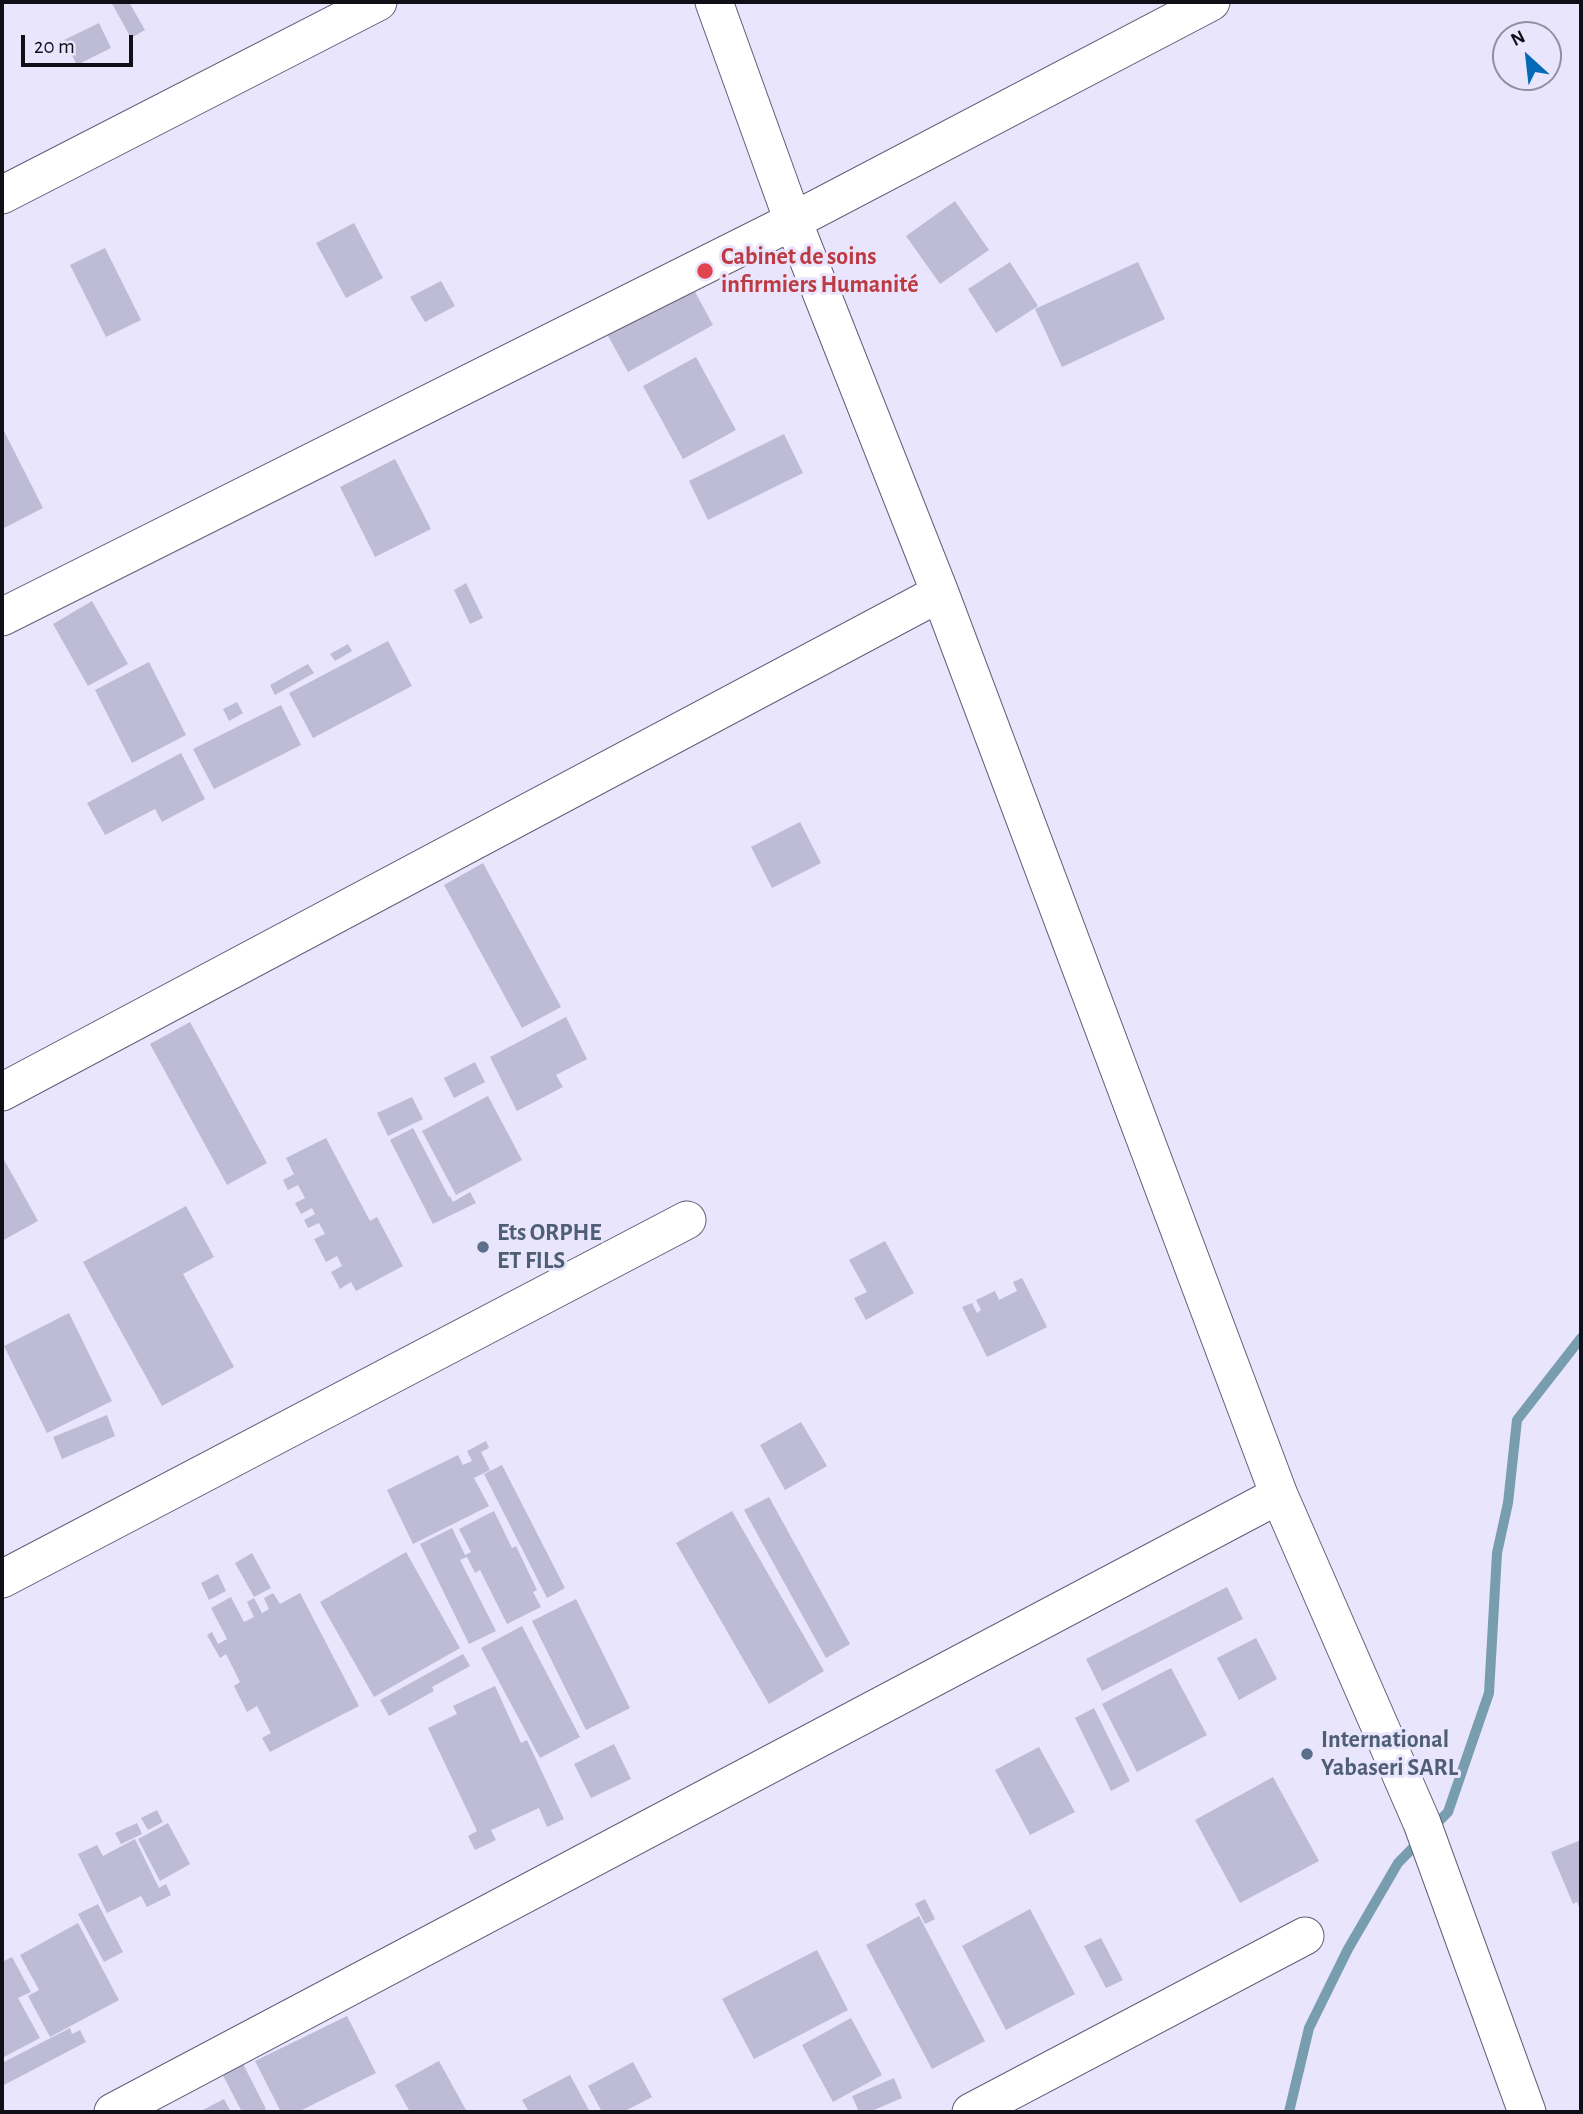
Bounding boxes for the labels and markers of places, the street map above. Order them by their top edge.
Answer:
place label: Cabinet de soins infirmiers Humanité [721,243,918,299]
marker: Cabinet de soins infirmiers Humanité [695,261,715,281]
place label: Ets ORPHE ET FILS [497,1219,601,1275]
marker: Ets ORPHE ET FILS [475,1239,491,1255]
place label: International Yabaseri SARL [1321,1726,1458,1782]
marker: International Yabaseri SARL [1299,1746,1315,1762]

